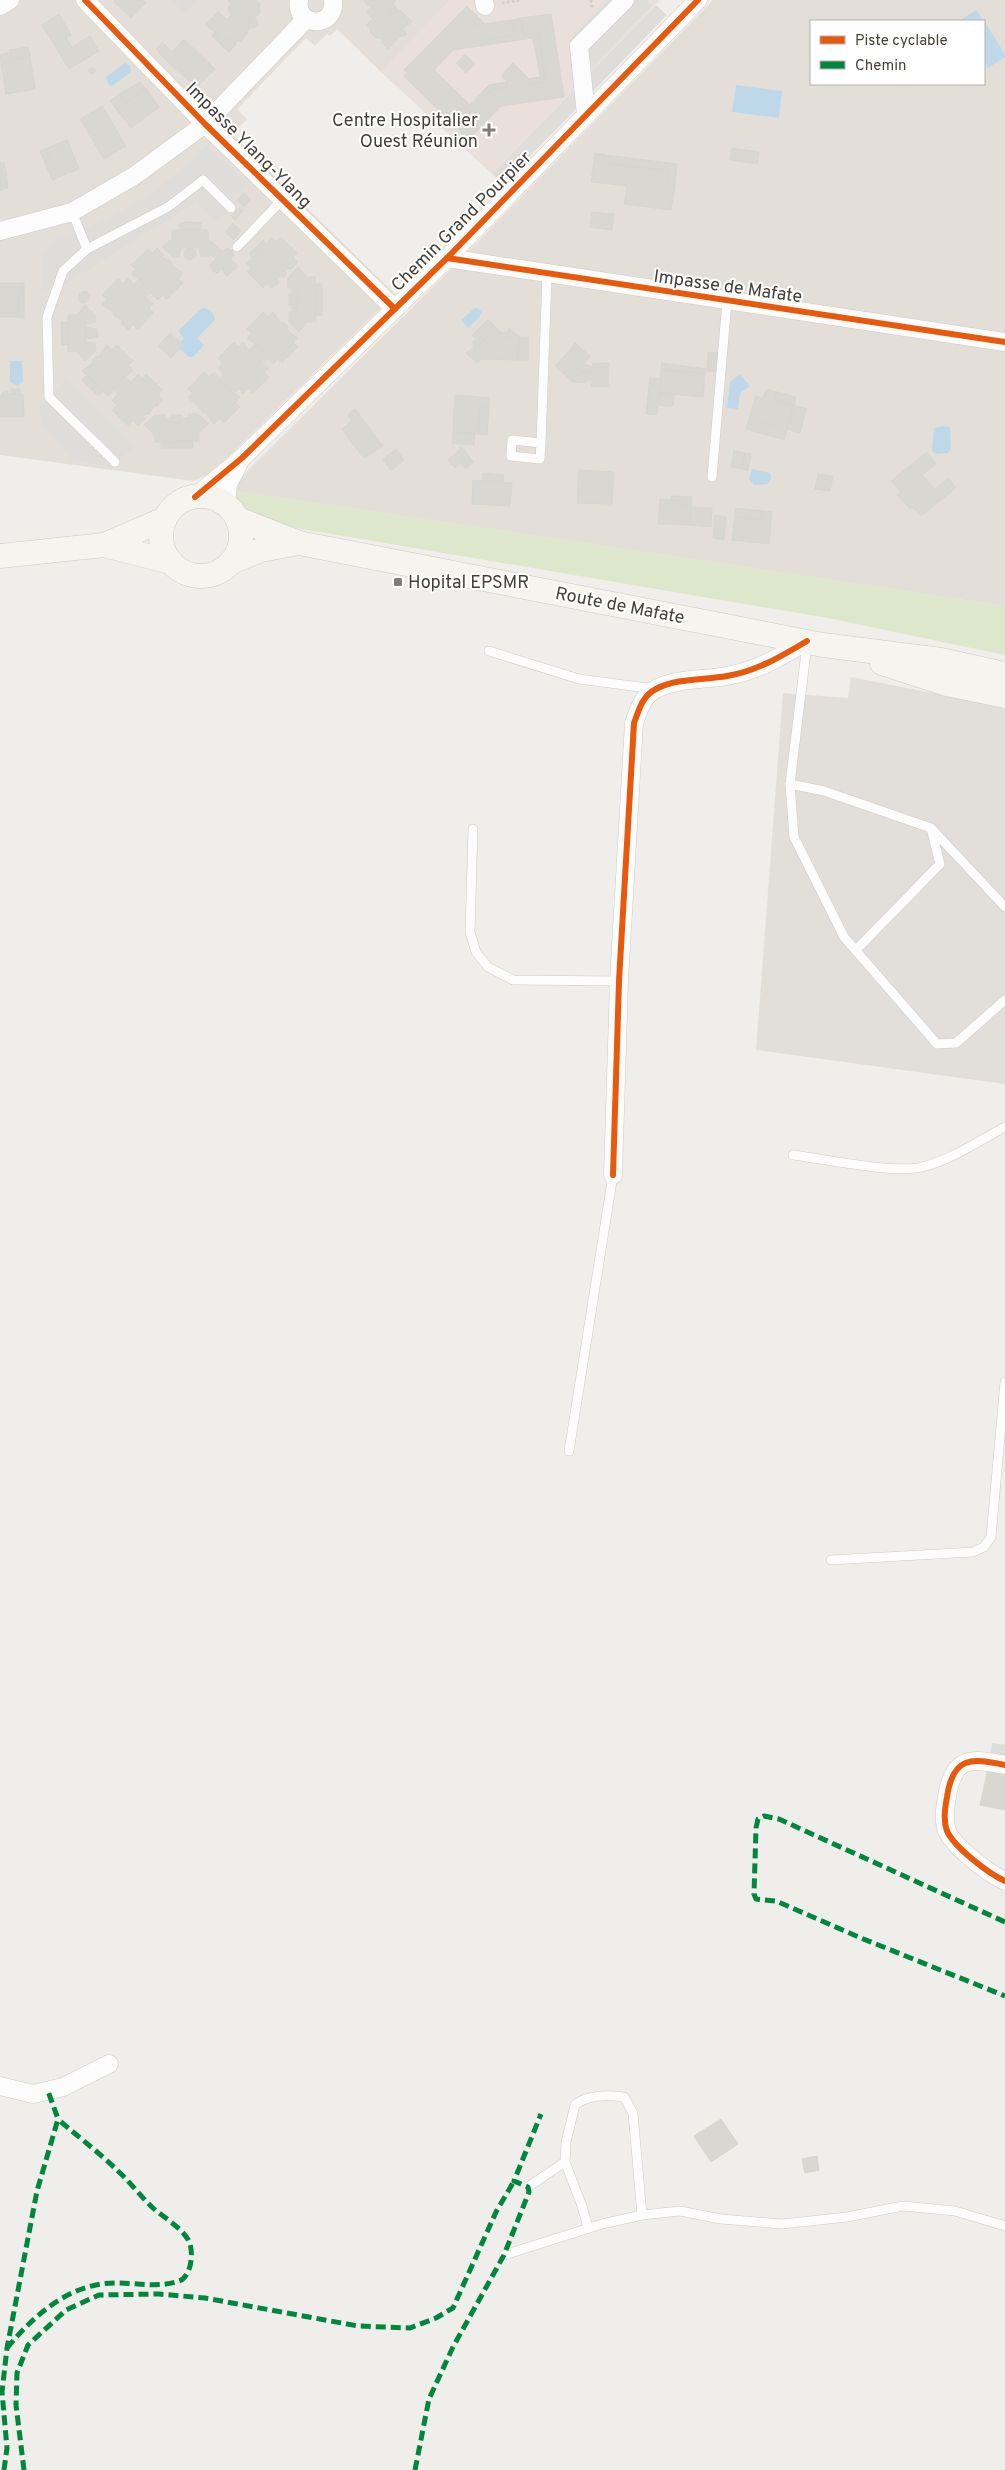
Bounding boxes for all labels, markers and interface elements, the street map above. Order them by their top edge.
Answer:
legend [810,20,985,85]
text: Piste cyclable [855,32,948,51]
text: Chemin [855,57,907,76]
street label: Impasse Ylang-Ylang [180,78,316,214]
place label: Centre Hospitalier Ouest Réunion [332,110,478,154]
marker: Centre Hospitalier Ouest Réunion [482,123,496,137]
street label: Chemin Grand Pourpier [387,147,537,297]
street label: Impasse de Mafate [652,266,804,309]
place label: Hopital EPSMR [408,572,529,595]
marker: Hopital EPSMR [392,576,404,588]
street label: Route de Mafate [553,583,686,630]

